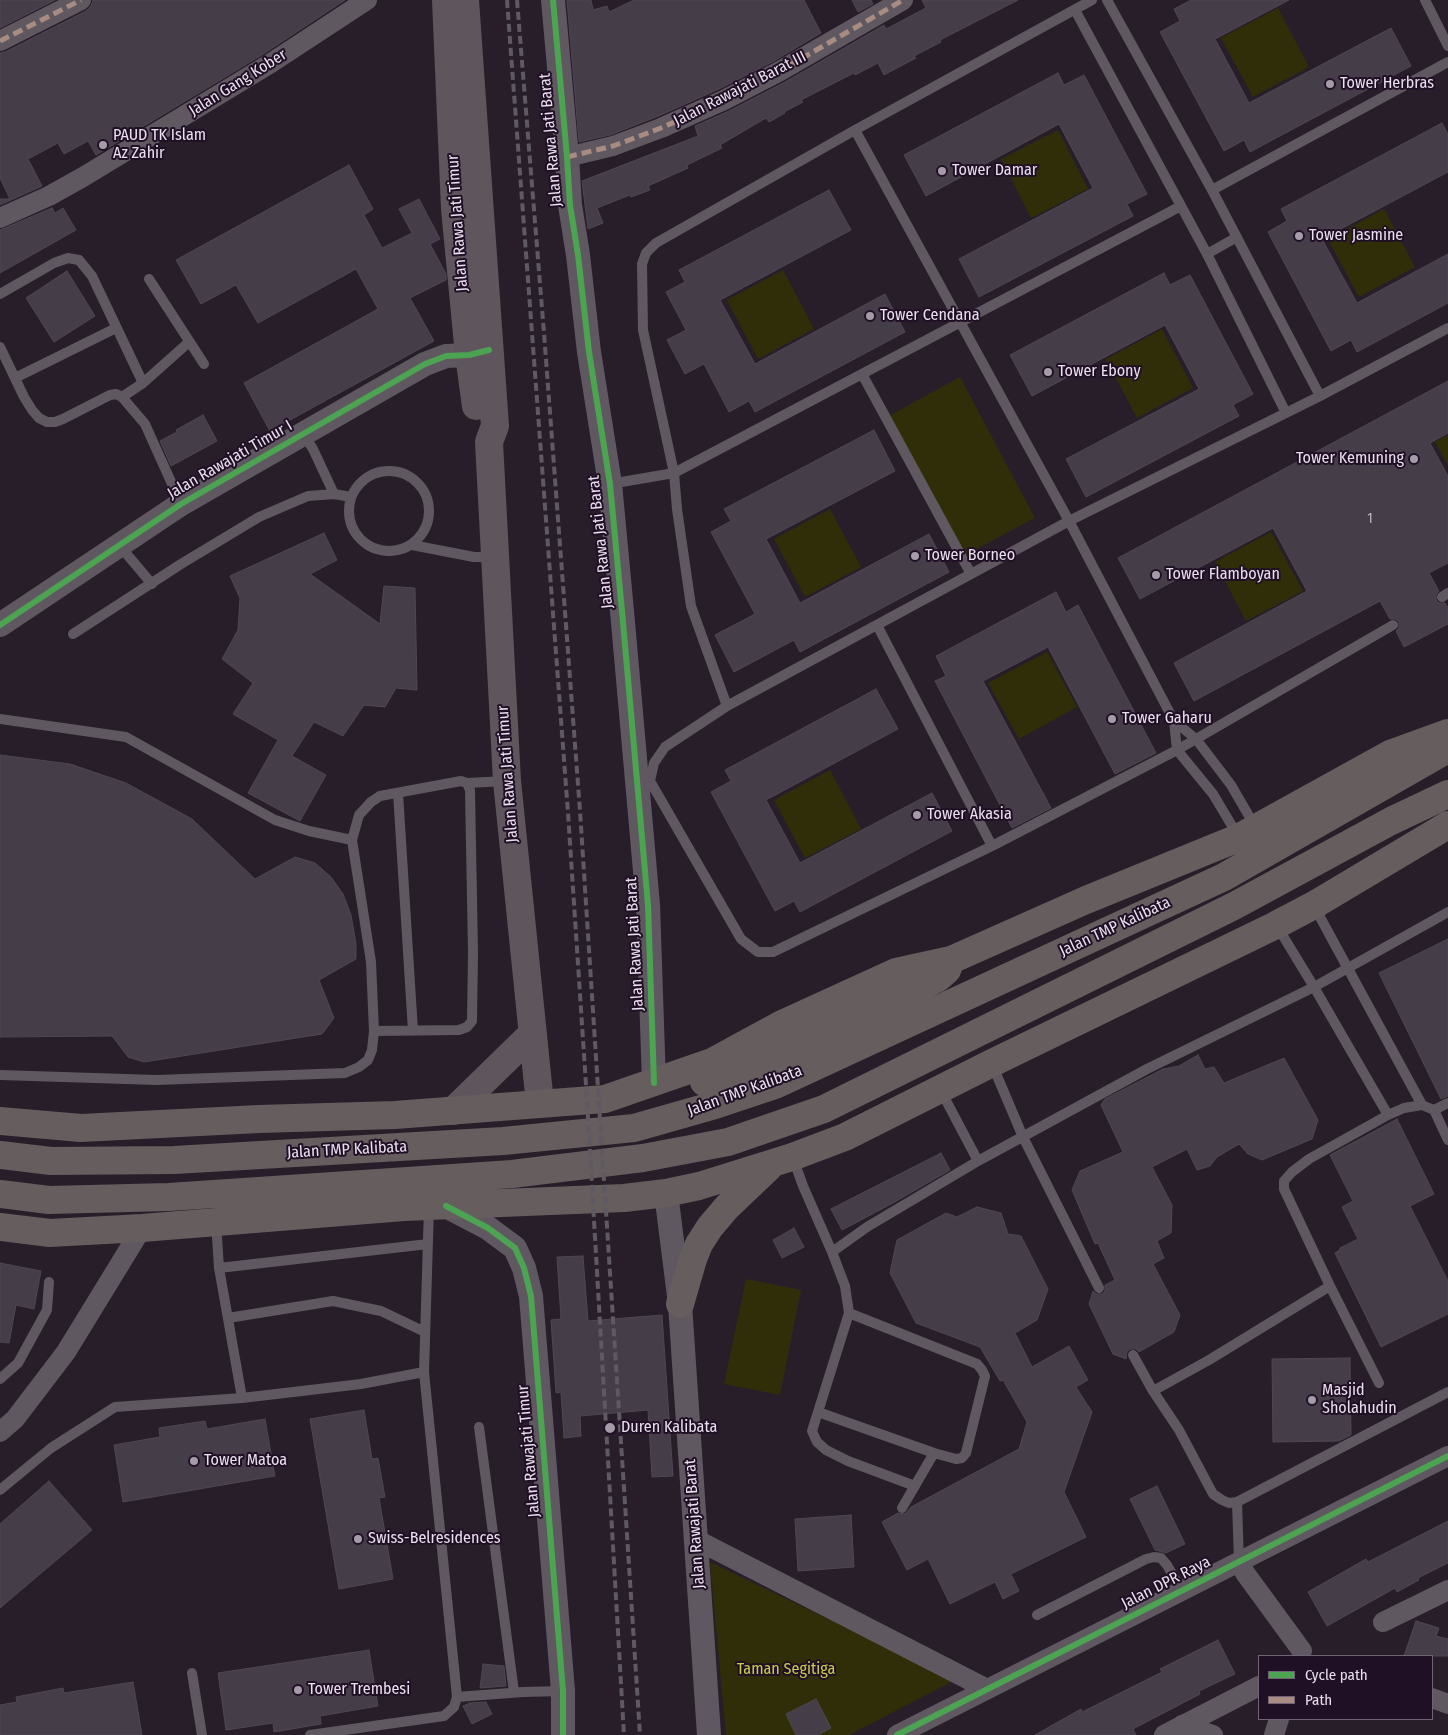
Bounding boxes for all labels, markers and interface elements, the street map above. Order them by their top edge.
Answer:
street label: Jalan Gang Kober [186,45,290,121]
street label: Jalan Rawajati Barat III [670,47,810,131]
street label: Jalan Rawa Jati Barat [536,72,566,208]
place label: Tower Herbras [1340,74,1434,94]
marker: Tower Herbras [1324,78,1336,90]
place label: PAUD TK Islam Az Zahir [113,126,206,164]
marker: PAUD TK Islam Az Zahir [97,139,109,151]
street label: Jalan Rawa Jati Timur [444,154,472,292]
place label: Tower Damar [952,161,1037,181]
marker: Tower Damar [936,165,948,177]
place label: Tower Jasmine [1309,226,1403,246]
marker: Tower Jasmine [1293,230,1305,242]
place label: Tower Cendana [880,306,980,326]
marker: Tower Cendana [864,310,876,322]
place label: Tower Ebony [1058,362,1141,382]
marker: Tower Ebony [1042,366,1054,378]
street label: Jalan Rawajati Timur I [164,416,296,504]
place label: Tower Kemuning [1296,449,1404,469]
marker: Tower Kemuning [1408,453,1420,465]
street label: Jalan Rawa Jati Barat [584,474,618,610]
house number: 1 [1367,511,1373,527]
place label: Tower Borneo [925,546,1015,566]
marker: Tower Borneo [909,550,921,562]
place label: Tower Flamboyan [1166,565,1280,585]
marker: Tower Flamboyan [1150,569,1162,581]
street label: Jalan Rawa Jati Timur [494,705,522,843]
place label: Tower Gaharu [1122,709,1212,729]
marker: Tower Gaharu [1106,713,1118,725]
place label: Tower Akasia [927,805,1012,825]
marker: Tower Akasia [911,809,923,821]
street label: Jalan Rawa Jati Barat [622,876,648,1012]
street label: Jalan TMP Kalibata [1056,893,1174,961]
street label: Jalan TMP Kalibata [685,1061,805,1121]
street label: Jalan TMP Kalibata [286,1137,408,1163]
place label: Masjid Sholahudin [1322,1381,1397,1419]
street label: Jalan Rawajati Timur [514,1384,544,1518]
marker: Masjid Sholahudin [1306,1394,1318,1406]
place label: Duren Kalibata [621,1418,717,1438]
marker: Duren Kalibata [603,1421,617,1435]
place label: Tower Matoa [204,1451,287,1471]
marker: Tower Matoa [188,1455,200,1467]
street label: Jalan Rawajati Barat [681,1458,709,1590]
place label: Swiss-Belresidences [368,1529,501,1549]
marker: Swiss-Belresidences [352,1533,364,1545]
street label: Jalan DPR Raya [1118,1552,1214,1614]
legend [1258,1655,1433,1720]
park label: Taman Segitiga [737,1660,835,1680]
text: Cycle path [1305,1666,1368,1684]
place label: Tower Trembesi [308,1680,410,1700]
marker: Tower Trembesi [292,1684,304,1696]
text: Path [1305,1691,1332,1709]

